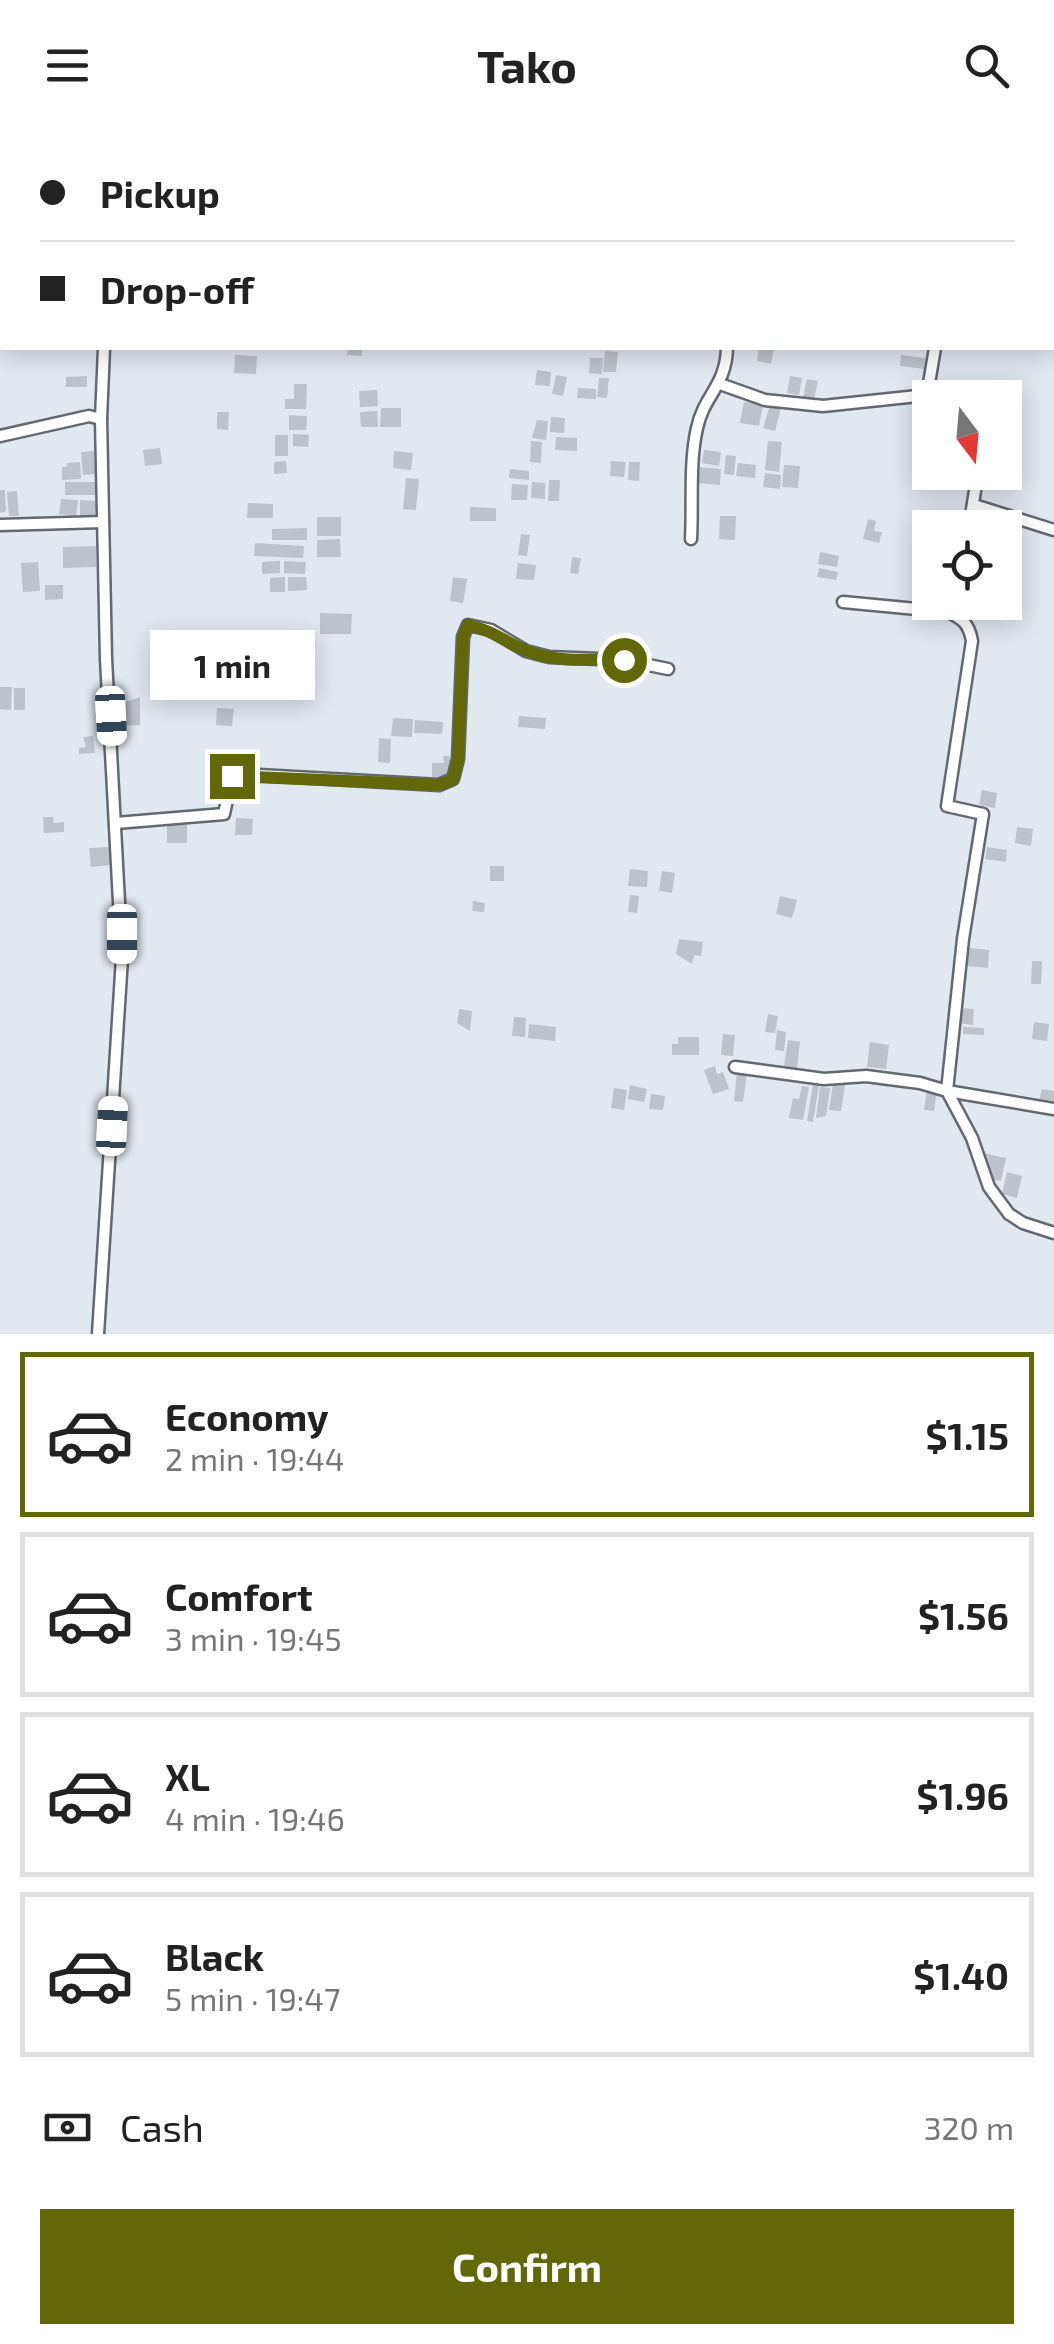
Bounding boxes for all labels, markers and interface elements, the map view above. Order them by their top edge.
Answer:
icon: menu [40,38,95,93]
text: Tako [477,38,577,92]
icon: search [959,38,1014,93]
text: Pickup [100,170,220,216]
text: Drop-off [100,266,254,312]
north arrow [912,380,1022,490]
map controls [912,380,1022,620]
button: locate [912,510,1022,620]
callout: 1 min [150,631,314,701]
route start [602,638,647,683]
text: 1 min [194,646,271,684]
car [94,685,128,747]
route end [210,754,255,799]
car [107,904,137,964]
car [95,1095,129,1157]
icon: car [45,1390,135,1480]
text: Economy [165,1393,329,1439]
text: $1.15 [926,1412,1009,1458]
text: 2 min · 19:44 [165,1439,344,1477]
icon: car [45,1570,135,1660]
text: Comfort [165,1573,313,1619]
text: $1.56 [918,1592,1009,1638]
text: 3 min · 19:45 [165,1619,342,1657]
icon: car [45,1750,135,1840]
text: XL [165,1753,210,1799]
text: $1.96 [916,1772,1009,1818]
text: 4 min · 19:46 [165,1799,345,1837]
icon: car [45,1930,135,2020]
text: Black [165,1933,264,1979]
text: $1.40 [913,1952,1009,1998]
text: 5 min · 19:47 [165,1979,340,2017]
icon: cash [40,2100,95,2155]
text: Cash [120,2104,204,2150]
text: 320 m [924,2108,1014,2146]
button: Confirm [40,2209,1014,2324]

